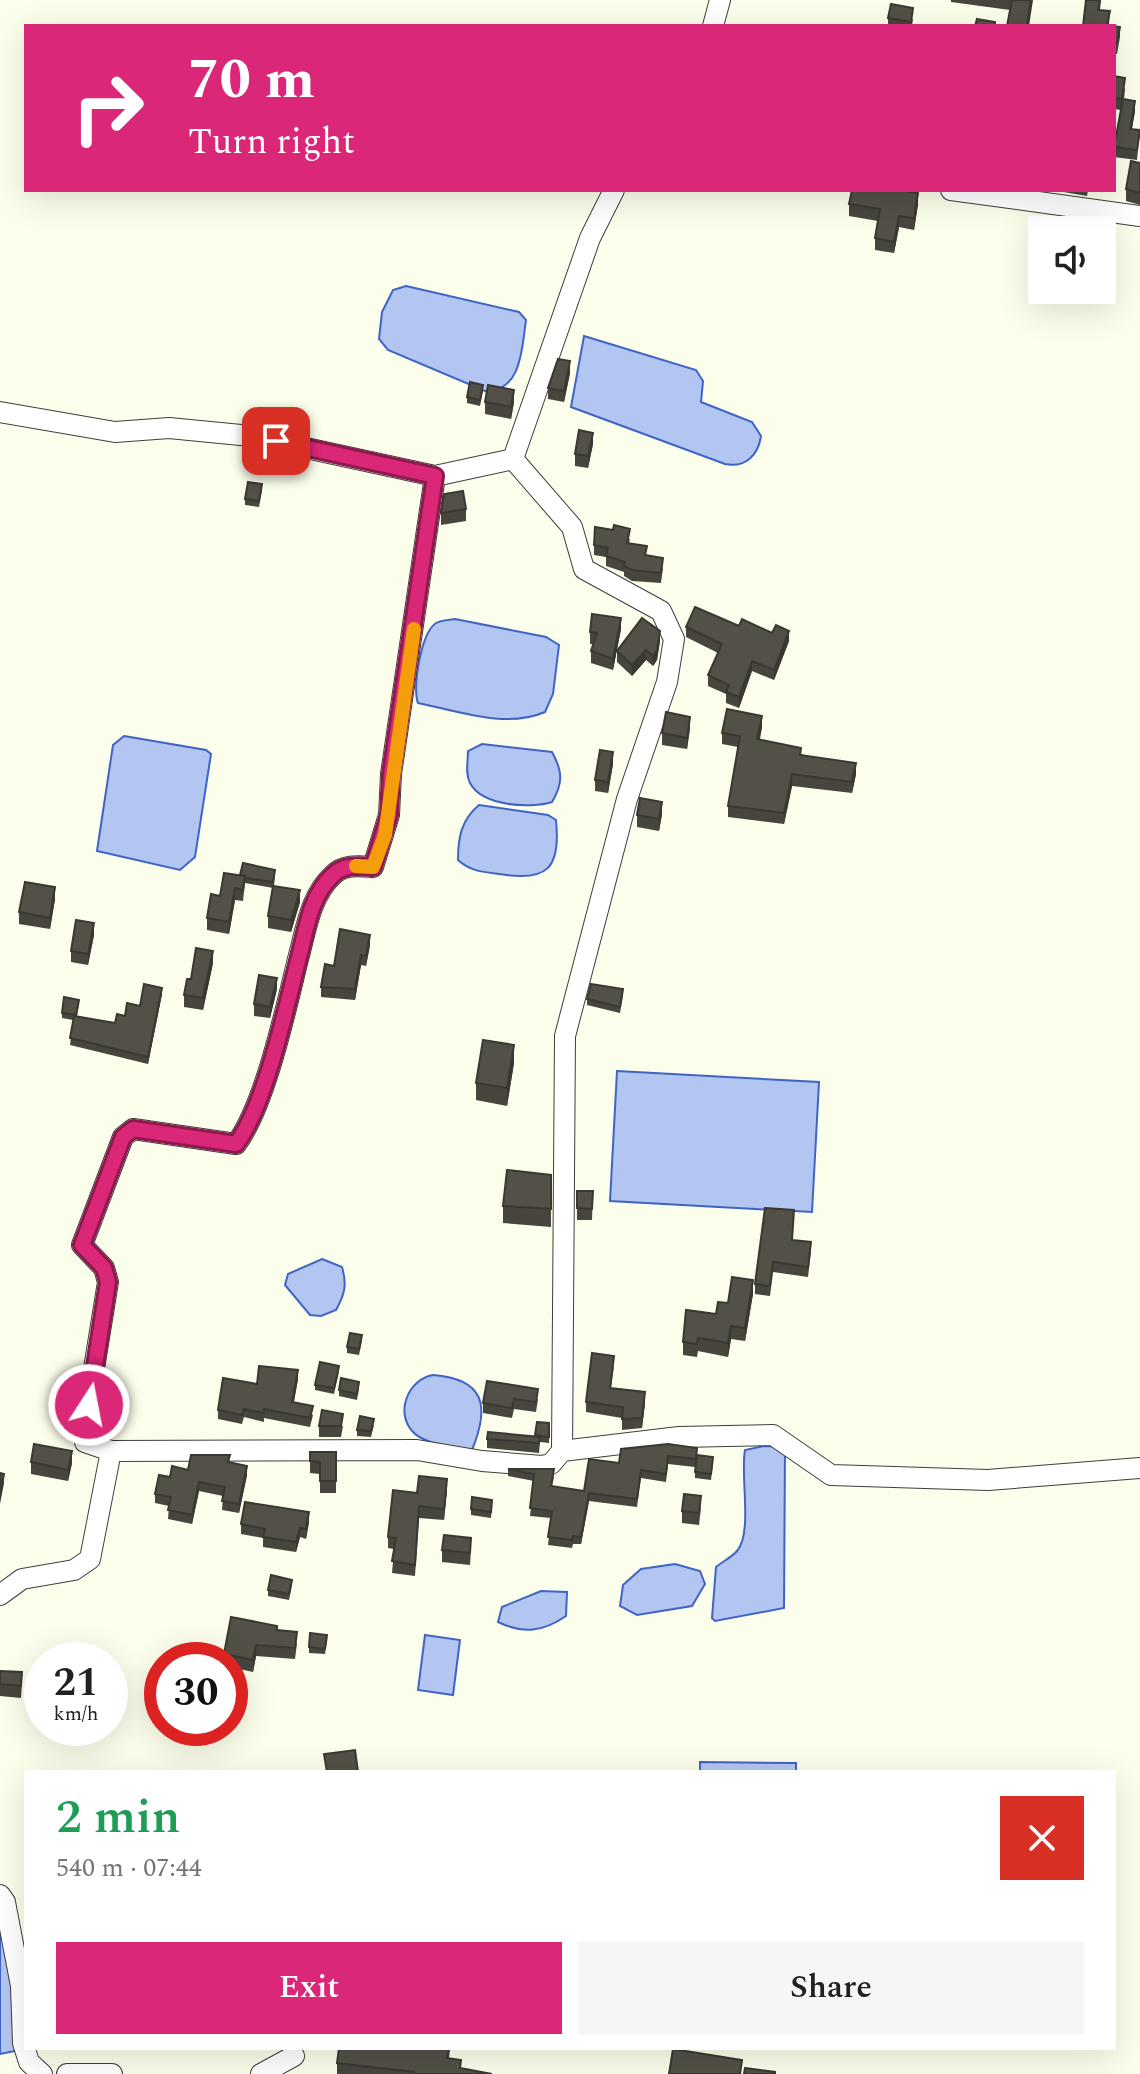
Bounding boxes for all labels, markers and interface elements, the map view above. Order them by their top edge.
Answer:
text: 70 m [188,38,315,123]
icon: right [56,56,160,160]
text: Turn right [188,115,355,170]
map controls [1028,216,1116,304]
button: sound [1028,216,1116,304]
pin [242,407,310,475]
icon: arrive [254,419,298,463]
position arrow [47,1363,131,1447]
speed limit sign: 30 [144,1642,248,1746]
text: 21 [54,1653,98,1714]
text: km/h [54,1699,99,1729]
text: 2 min [56,1781,181,1854]
button: close [1000,1796,1084,1880]
text: 540 m · 07:44 [56,1848,202,1888]
button: Exit [56,1942,562,2034]
button: Share [578,1942,1084,2034]

